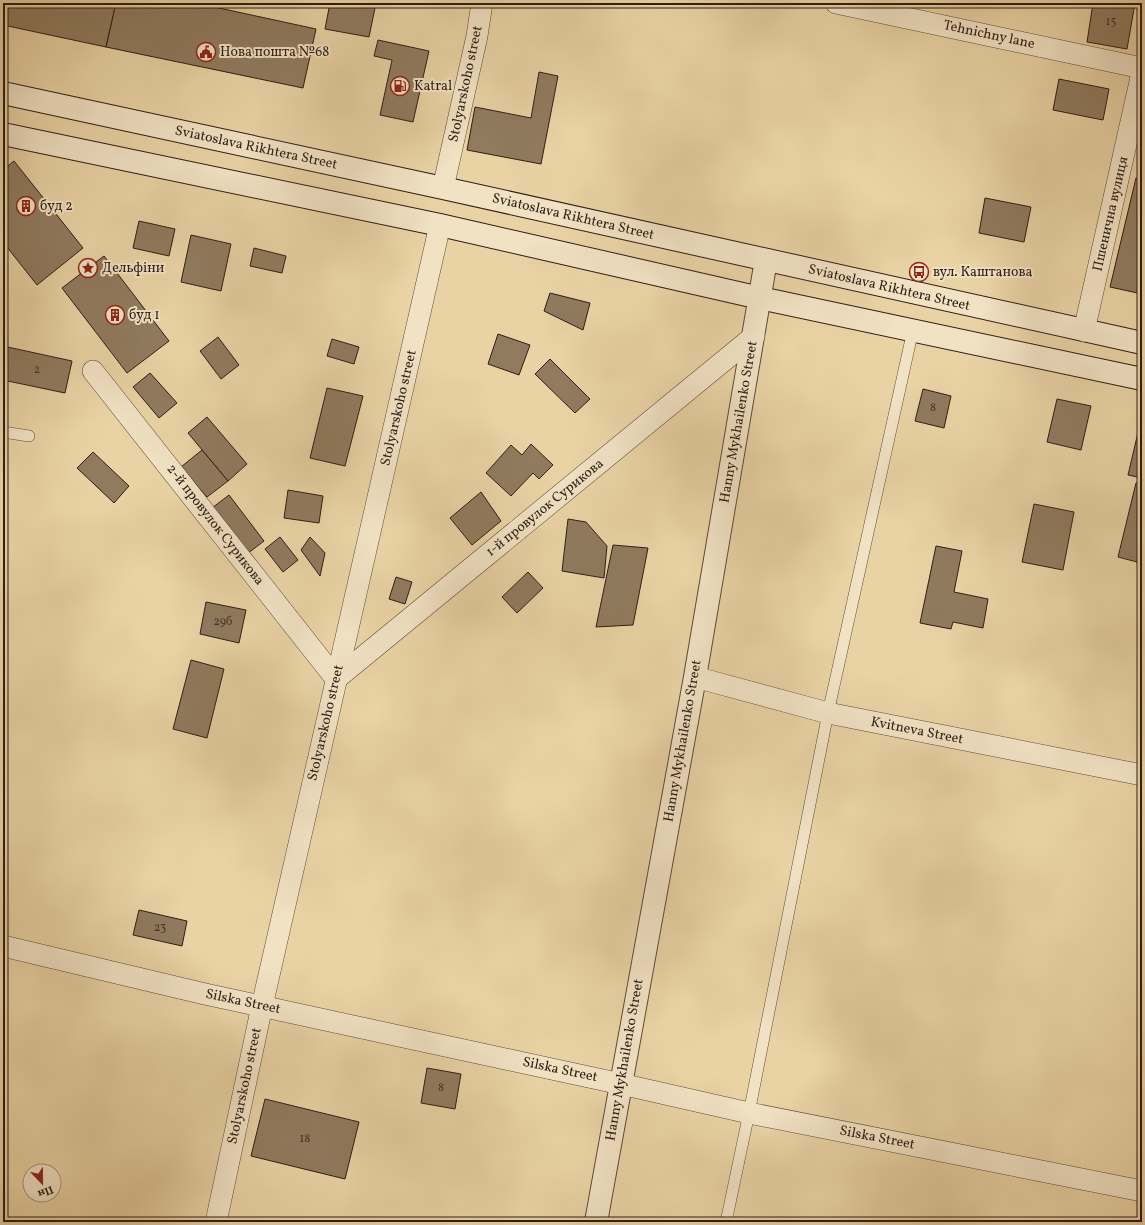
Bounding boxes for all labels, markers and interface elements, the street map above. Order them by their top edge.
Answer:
house number: 15 [1106,14,1116,30]
street label: Tehnichny lane [942,16,1037,54]
street label: Stolyarskoho street [444,24,488,144]
public building icon: Нова пошта №68 [195,41,217,63]
place label: Нова пошта №68 [220,43,329,62]
fuel station icon: Katral [389,75,411,97]
place label: Katral [414,77,452,96]
street label: Sviatoslava Rikhtera Street [173,121,339,175]
street label: Пшенична вулиця [1089,155,1133,273]
street label: Sviatoslava Rikhtera Street [490,189,656,245]
building icon: буд 2 [15,195,37,217]
place label: буд 2 [40,197,73,216]
place icon: Дельфіни [77,257,99,279]
place label: Дельфіни [102,259,165,278]
street label: Sviatoslava Rikhtera Street [806,260,972,316]
bus stop icon: вул. Каштанова [908,261,930,283]
place label: вул. Каштанова [933,263,1033,282]
building icon: буд 1 [104,304,126,326]
place label: буд 1 [129,306,160,325]
street label: Hanny Mykhailenko Street [715,339,763,505]
street label: Stolyarskoho street [376,348,422,468]
house number: 2 [34,362,40,378]
house number: 8 [930,400,936,416]
street label: 1-й провулок Сурикова [482,455,608,561]
street label: 2-й провулок Сурикова [162,460,268,590]
house number: 29б [214,614,232,630]
street label: Hanny Mykhailenko Street [659,658,707,824]
street label: Stolyarskoho street [303,663,349,783]
street label: Kvitneva Street [869,713,965,749]
house number: 23 [154,920,166,936]
street label: Hanny Mykhailenko Street [601,977,649,1143]
street label: Silska Street [204,985,282,1019]
street label: Stolyarskoho street [223,1026,267,1146]
street label: Silska Street [521,1053,599,1087]
house number: 8 [438,1080,444,1096]
street label: Silska Street [838,1121,916,1155]
house number: 18 [300,1131,310,1147]
north arrow [22,1163,62,1203]
text: Пн [35,1181,55,1201]

